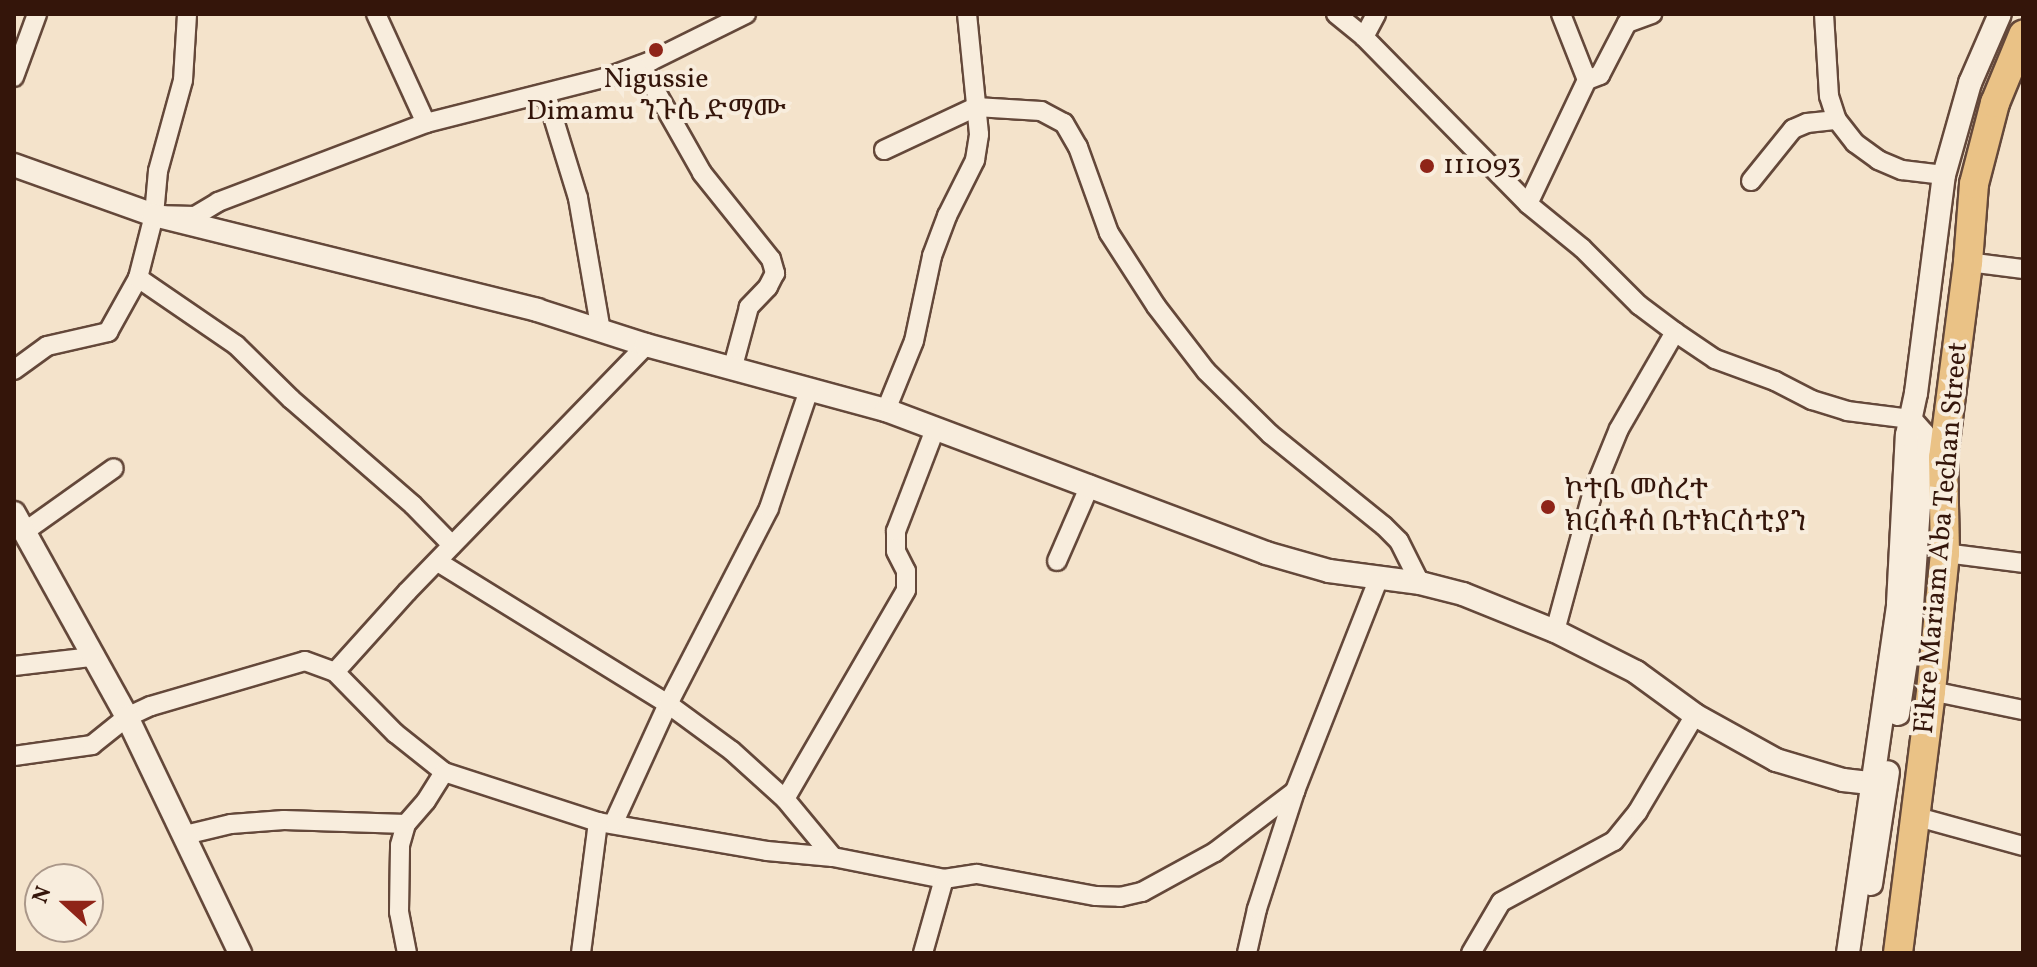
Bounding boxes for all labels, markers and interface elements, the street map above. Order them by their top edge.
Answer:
marker: Nigussie Dimamu ንጉሴ ድማሙ [647,41,665,59]
place label: Nigussie Dimamu ንጉሴ ድማሙ [526,63,786,129]
place label: 111093 [1443,149,1521,183]
marker: 111093 [1418,157,1436,175]
street label: Fikre Mariam Aba Techan Street [1908,340,1976,736]
place label: ኮተቤ መሰረተ ክርስቶስ ቤተክርስቲያን [1564,474,1806,540]
marker: ኮተቤ መሰረተ ክርስቶስ ቤተክርስቲያን [1539,498,1557,516]
north arrow [24,863,104,943]
text: N [26,882,60,908]

